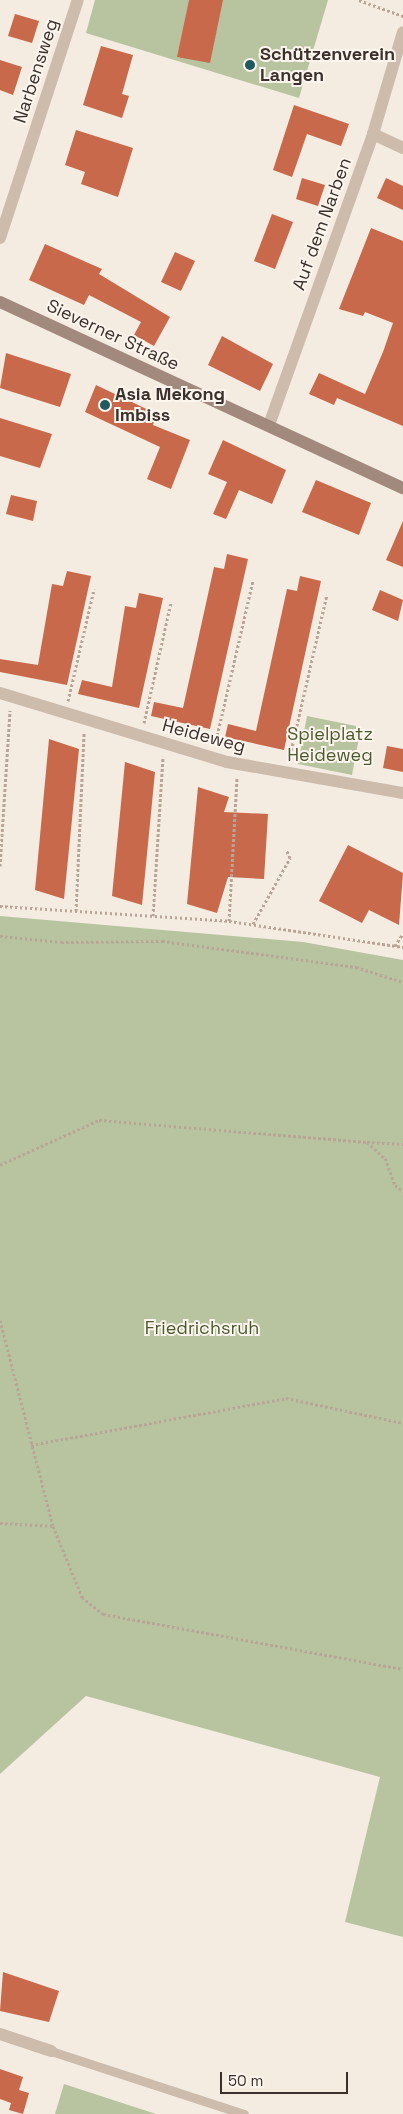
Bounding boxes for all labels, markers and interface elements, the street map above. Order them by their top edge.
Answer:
street label: Narbensweg [9,16,63,126]
place label: Schützenverein Langen [260,44,395,86]
marker: Schützenverein Langen [244,59,256,71]
street label: Auf dem Narben [288,155,356,293]
street label: Sieverner Straße [43,295,183,375]
place label: Asia Mekong Imbiss [115,384,225,426]
marker: Asia Mekong Imbiss [99,399,111,411]
street label: Heideweg [160,715,248,757]
park label: Spielplatz Heideweg [287,724,373,766]
park label: Friedrichsruh [145,1317,259,1339]
scale bar [223,2062,350,2094]
text: 50 m [228,2071,263,2090]

